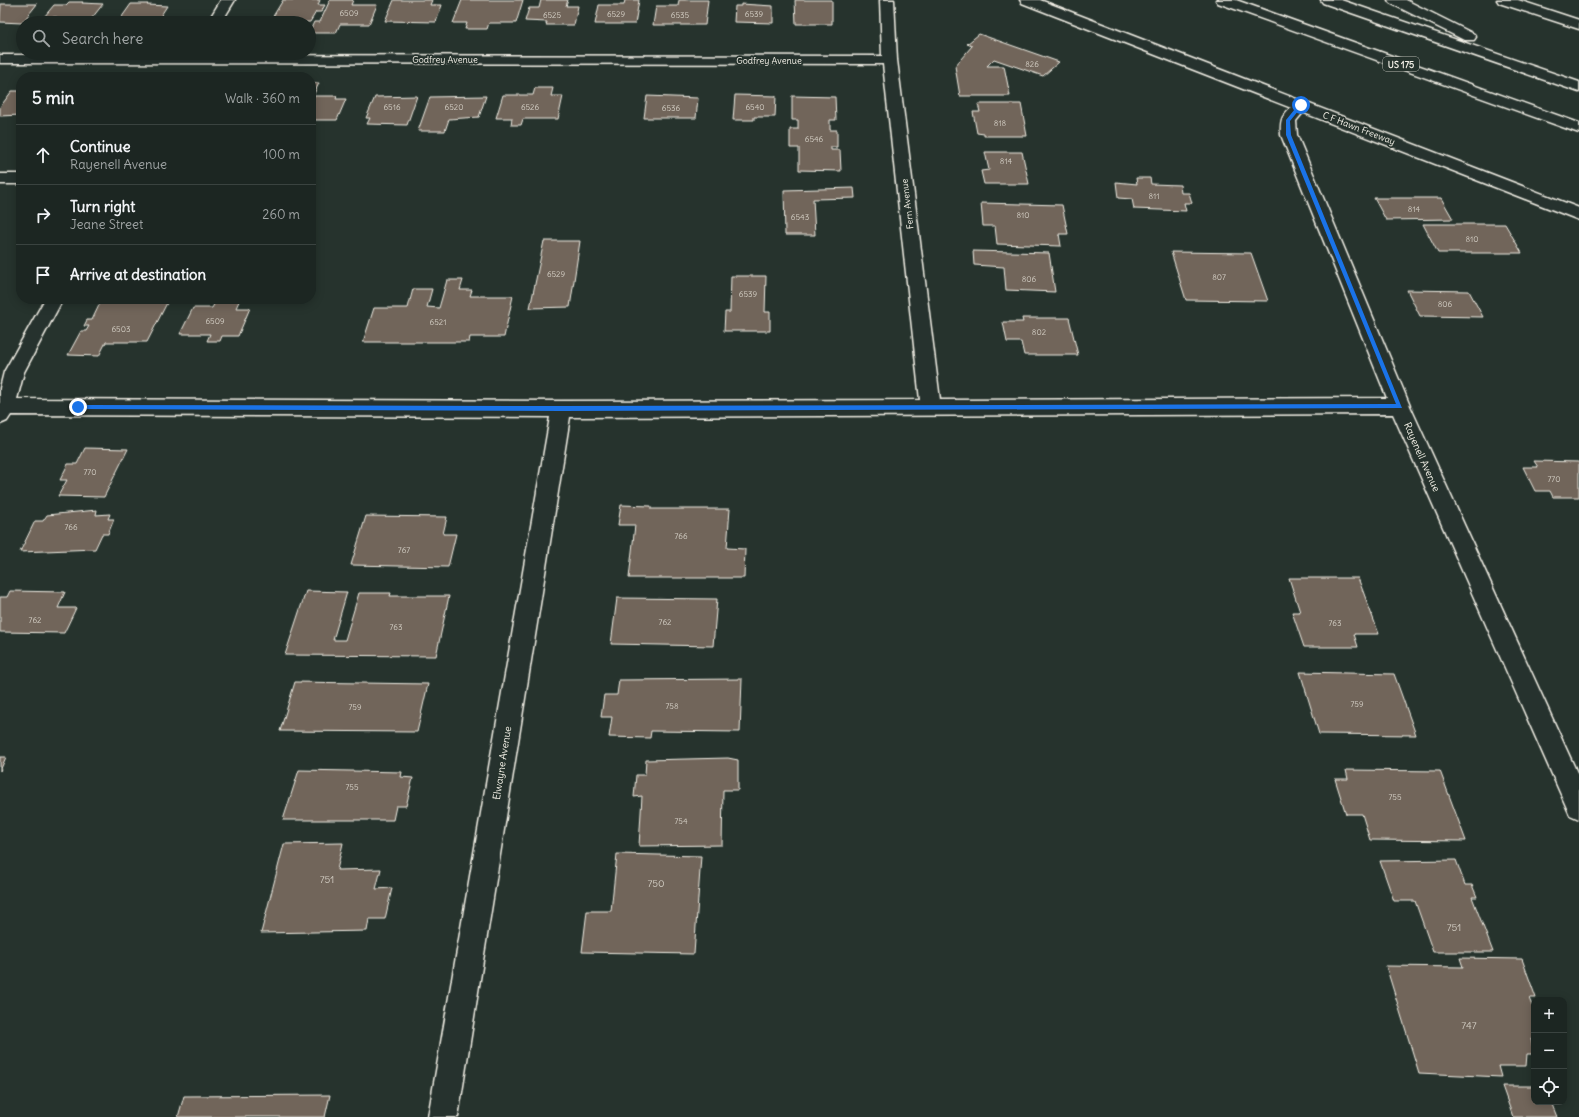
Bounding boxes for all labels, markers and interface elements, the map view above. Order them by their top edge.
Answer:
house number: 6509 [339,8,359,18]
house number: 6529 [607,9,625,19]
house number: 6539 [745,9,764,19]
house number: 6525 [543,10,561,20]
house number: 6535 [671,10,690,20]
search box [16,16,316,60]
icon: search [30,27,52,49]
text: Search here [62,29,143,48]
street label: Godfrey Avenue [412,54,478,65]
street label: Godfrey Avenue [736,55,802,66]
road number: US 175 [1383,57,1419,71]
house number: 826 [1025,59,1039,69]
text: 5 min [32,87,74,109]
text: Walk · 360 m [225,90,300,107]
route start [1292,96,1310,114]
house number: 6516 [383,102,401,112]
house number: 6520 [445,102,463,112]
house number: 6526 [521,102,539,112]
house number: 6540 [745,102,765,112]
house number: 6536 [662,103,681,113]
street label: C F Hawn Freeway [1321,109,1397,147]
house number: 818 [994,118,1007,128]
house number: 6546 [805,134,824,144]
text: Continue [70,137,131,156]
icon: ahead [32,144,54,166]
text: 100 m [263,146,300,163]
text: Rayenell Avenue [70,156,167,173]
house number: 814 [1000,156,1013,166]
street label: Fern Avenue [898,178,916,230]
house number: 811 [1149,191,1159,201]
text: Turn right [70,197,135,216]
icon: right [32,204,54,226]
house number: 814 [1408,204,1421,214]
text: 260 m [262,206,300,223]
house number: 810 [1016,210,1030,220]
house number: 6543 [791,212,810,222]
text: Jeane Street [70,216,143,233]
house number: 810 [1465,234,1479,244]
icon: arrive [32,264,54,286]
text: Arrive at destination [70,265,206,284]
house number: 6529 [547,269,565,279]
house number: 807 [1212,272,1226,282]
house number: 806 [1022,274,1037,284]
house number: 6539 [739,289,758,299]
house number: 806 [1438,299,1453,309]
house number: 6509 [205,316,225,326]
house number: 6521 [430,317,446,327]
house number: 6503 [111,324,131,334]
house number: 802 [1032,327,1047,337]
route end [69,398,87,416]
street label: Rayenell Avenue [1401,420,1443,494]
house number: 770 [83,467,97,477]
house number: 770 [1547,474,1561,484]
house number: 766 [64,522,78,532]
house number: 766 [674,531,688,541]
house number: 767 [398,545,410,555]
house number: 762 [29,615,42,625]
house number: 762 [659,617,672,627]
house number: 763 [1329,618,1342,628]
house number: 763 [390,622,403,632]
house number: 759 [1350,699,1364,709]
house number: 758 [665,701,679,711]
house number: 759 [348,702,362,712]
street label: Elwayne Avenue [490,725,514,801]
house number: 755 [345,782,359,792]
house number: 755 [1388,792,1402,802]
house number: 754 [674,816,688,826]
house number: 751 [320,873,334,886]
house number: 750 [647,877,665,890]
house number: 751 [1447,921,1461,934]
map controls [1531,997,1567,1105]
button: + [1531,997,1567,1033]
house number: 747 [1461,1019,1477,1032]
button: − [1531,1033,1567,1069]
button: locate [1531,1069,1567,1105]

